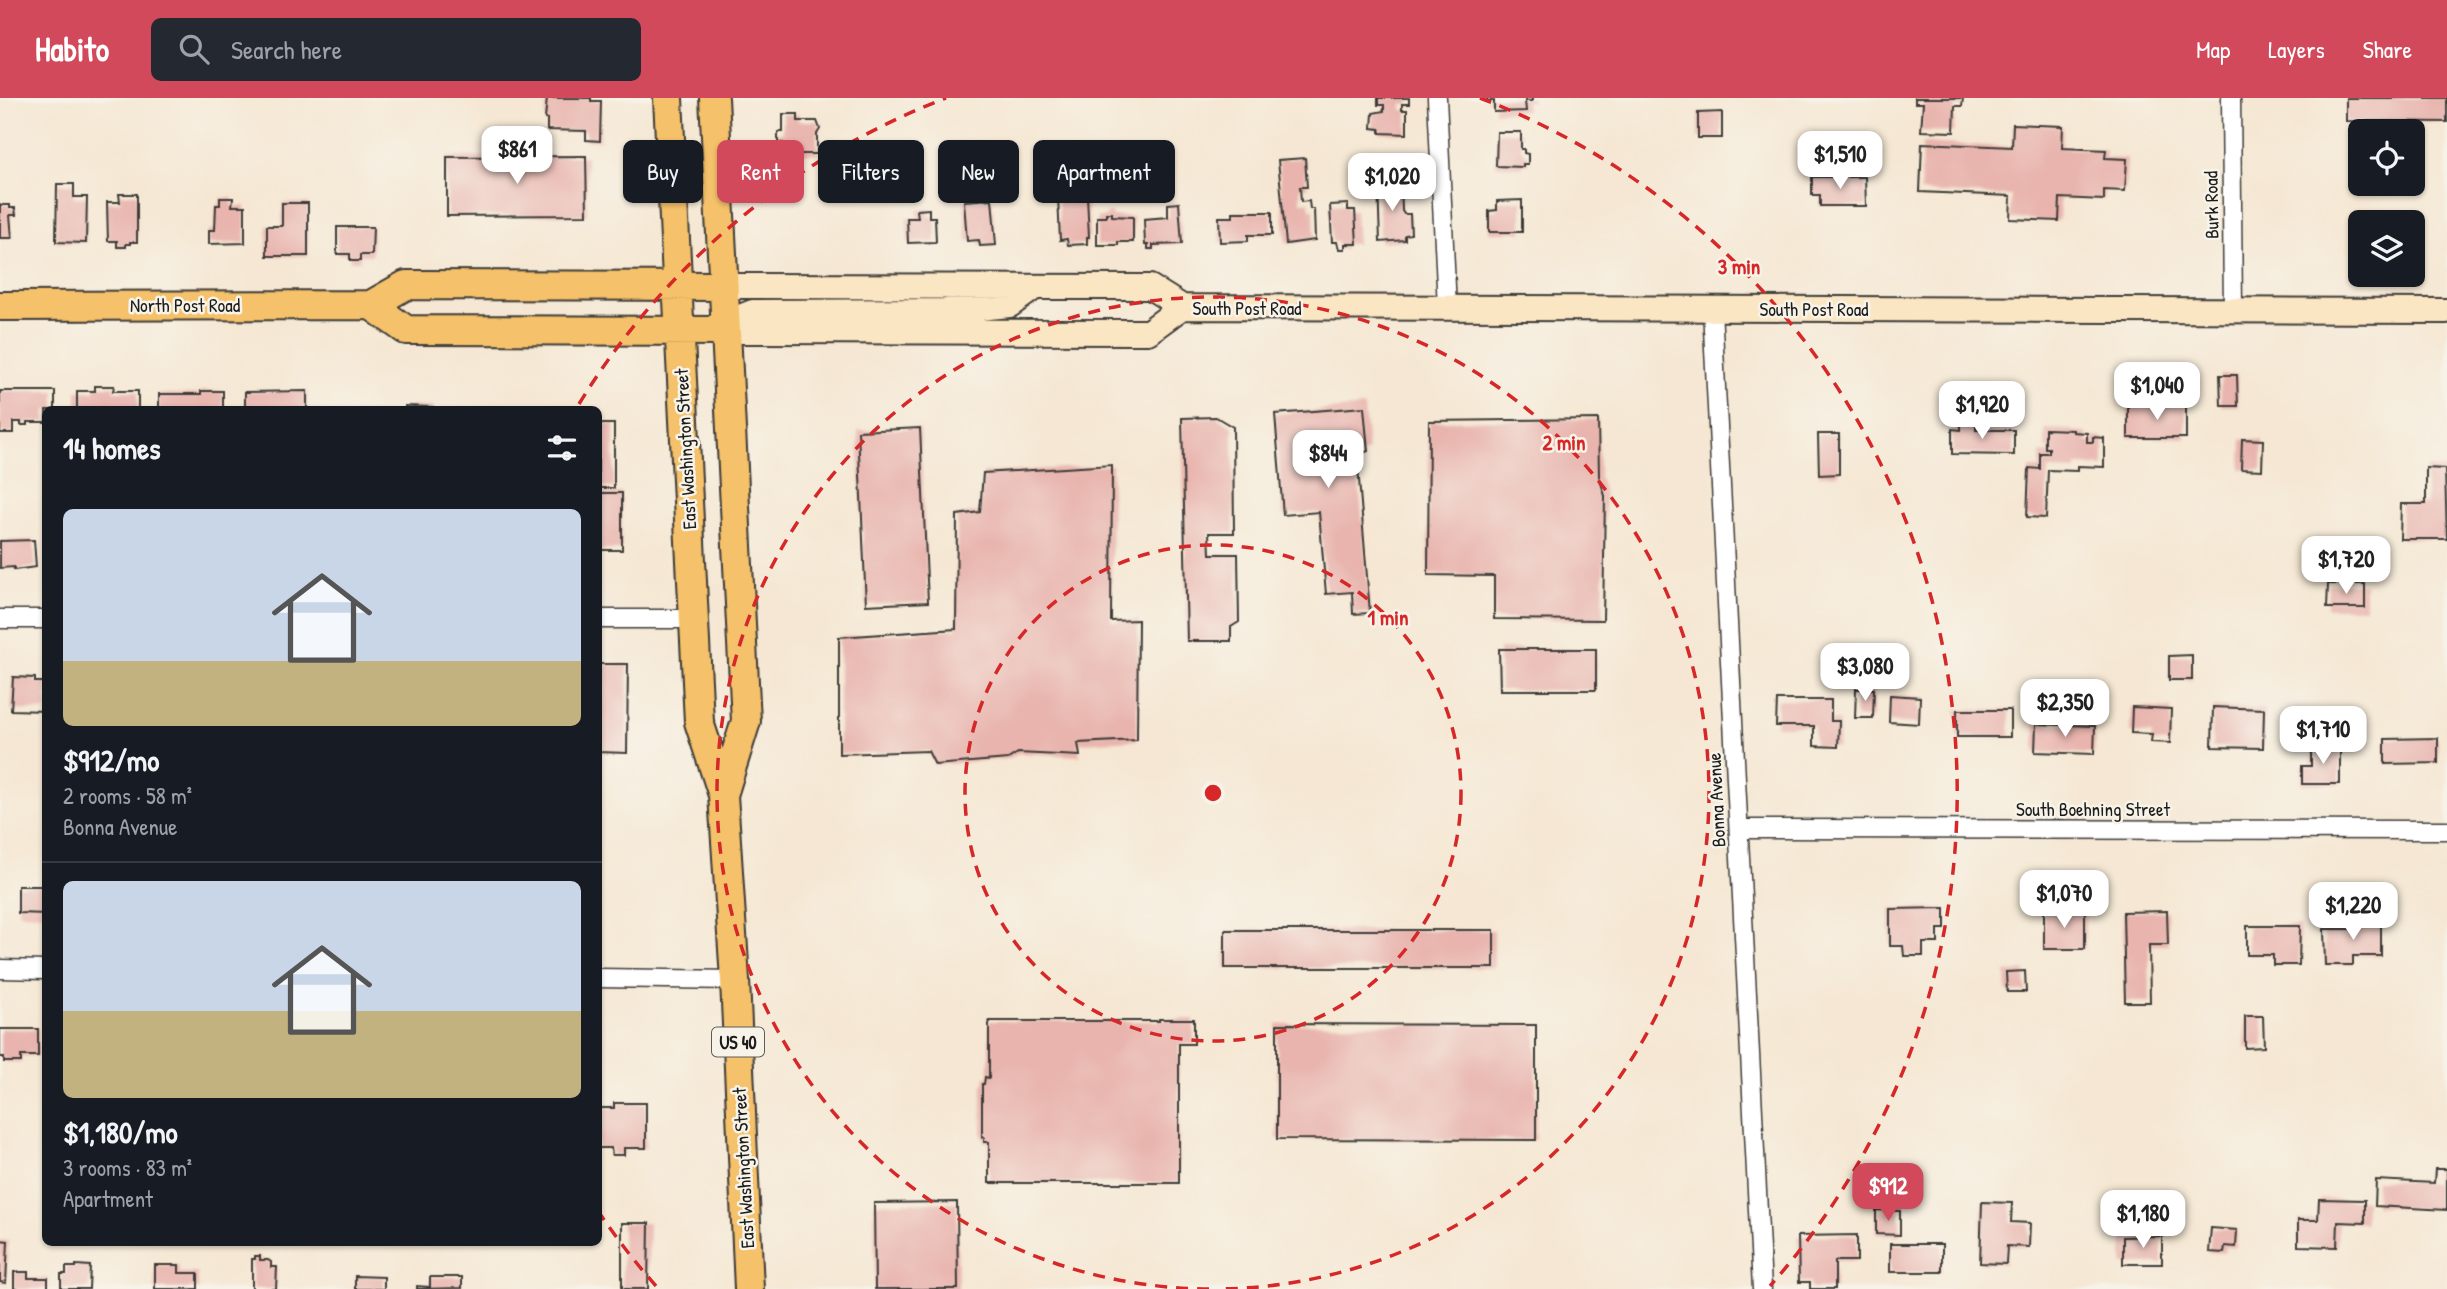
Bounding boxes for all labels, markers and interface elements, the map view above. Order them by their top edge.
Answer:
search box [151,18,641,81]
text: Habito [35,27,109,71]
icon: search [175,30,213,68]
text: Search here [231,32,342,67]
text: Map [2196,33,2230,65]
text: Layers [2268,33,2325,65]
text: Share [2363,33,2412,65]
map controls [2348,119,2425,287]
button: locate [2348,119,2425,196]
pin: $861 [476,126,558,186]
pin: $1,510 [1783,132,1897,191]
text: $861 [497,133,537,164]
text: $1,510 [1813,138,1867,169]
chip: Buy [623,140,703,203]
chip: Rent [717,140,804,203]
chip: Filters [818,140,924,203]
chip: New [938,140,1019,203]
chip: Apartment [1033,140,1175,203]
pin: $1,020 [1335,153,1449,213]
text: $1,020 [1364,160,1420,191]
street label: Burk Road [2197,170,2225,239]
button: layers [2348,210,2425,287]
text: 3 min [1718,252,1760,281]
street label: North Post Road [130,292,241,318]
street label: South Post Road [1192,295,1302,321]
street label: South Post Road [1759,296,1869,322]
pin: $1,040 [2100,362,2214,422]
street label: East Washington Street [668,367,702,530]
text: $1,040 [2130,369,2184,400]
pin: $1,920 [1925,382,2039,441]
text: $1,920 [1955,388,2009,419]
text: 14 homes [63,428,161,468]
text: 2 min [1542,428,1586,457]
icon: filters [543,429,581,467]
pin: $844 [1287,430,1369,490]
text: $844 [1309,437,1347,468]
pin: $1,720 [2289,536,2403,596]
text: $1,720 [2317,543,2375,574]
icon: home [259,555,385,681]
text: 1 min [1368,603,1408,632]
pin: $3,080 [1808,644,1922,703]
text: $3,080 [1836,650,1894,681]
pin: $2,350 [2008,680,2122,739]
text: $2,350 [2036,686,2094,717]
pin: $1,710 [2266,706,2380,766]
text: $1,710 [2296,713,2350,744]
text: $912/mo [63,740,159,780]
street label: Bonna Avenue [1701,752,1731,848]
text: 2 rooms · 58 m² [63,780,192,811]
centre of rings [1201,781,1225,805]
street label: South Boehning Street [2016,796,2171,822]
text: Bonna Avenue [63,811,177,842]
pin: $1,070 [2007,870,2121,930]
text: $1,070 [2036,877,2092,908]
pin: $1,220 [2296,882,2410,942]
text: $1,220 [2325,889,2381,920]
icon: home [259,927,385,1053]
road number: US 40 [712,1028,764,1057]
street label: East Washington Street [726,1086,760,1249]
text: $1,180/mo [63,1112,178,1152]
text: 3 rooms · 83 m² [63,1152,192,1183]
pin: $912 [1847,1164,1929,1223]
text: $912 [1868,1170,1908,1201]
text: Apartment [63,1183,153,1214]
pin: $1,180 [2086,1190,2200,1250]
text: $1,180 [2116,1197,2170,1228]

